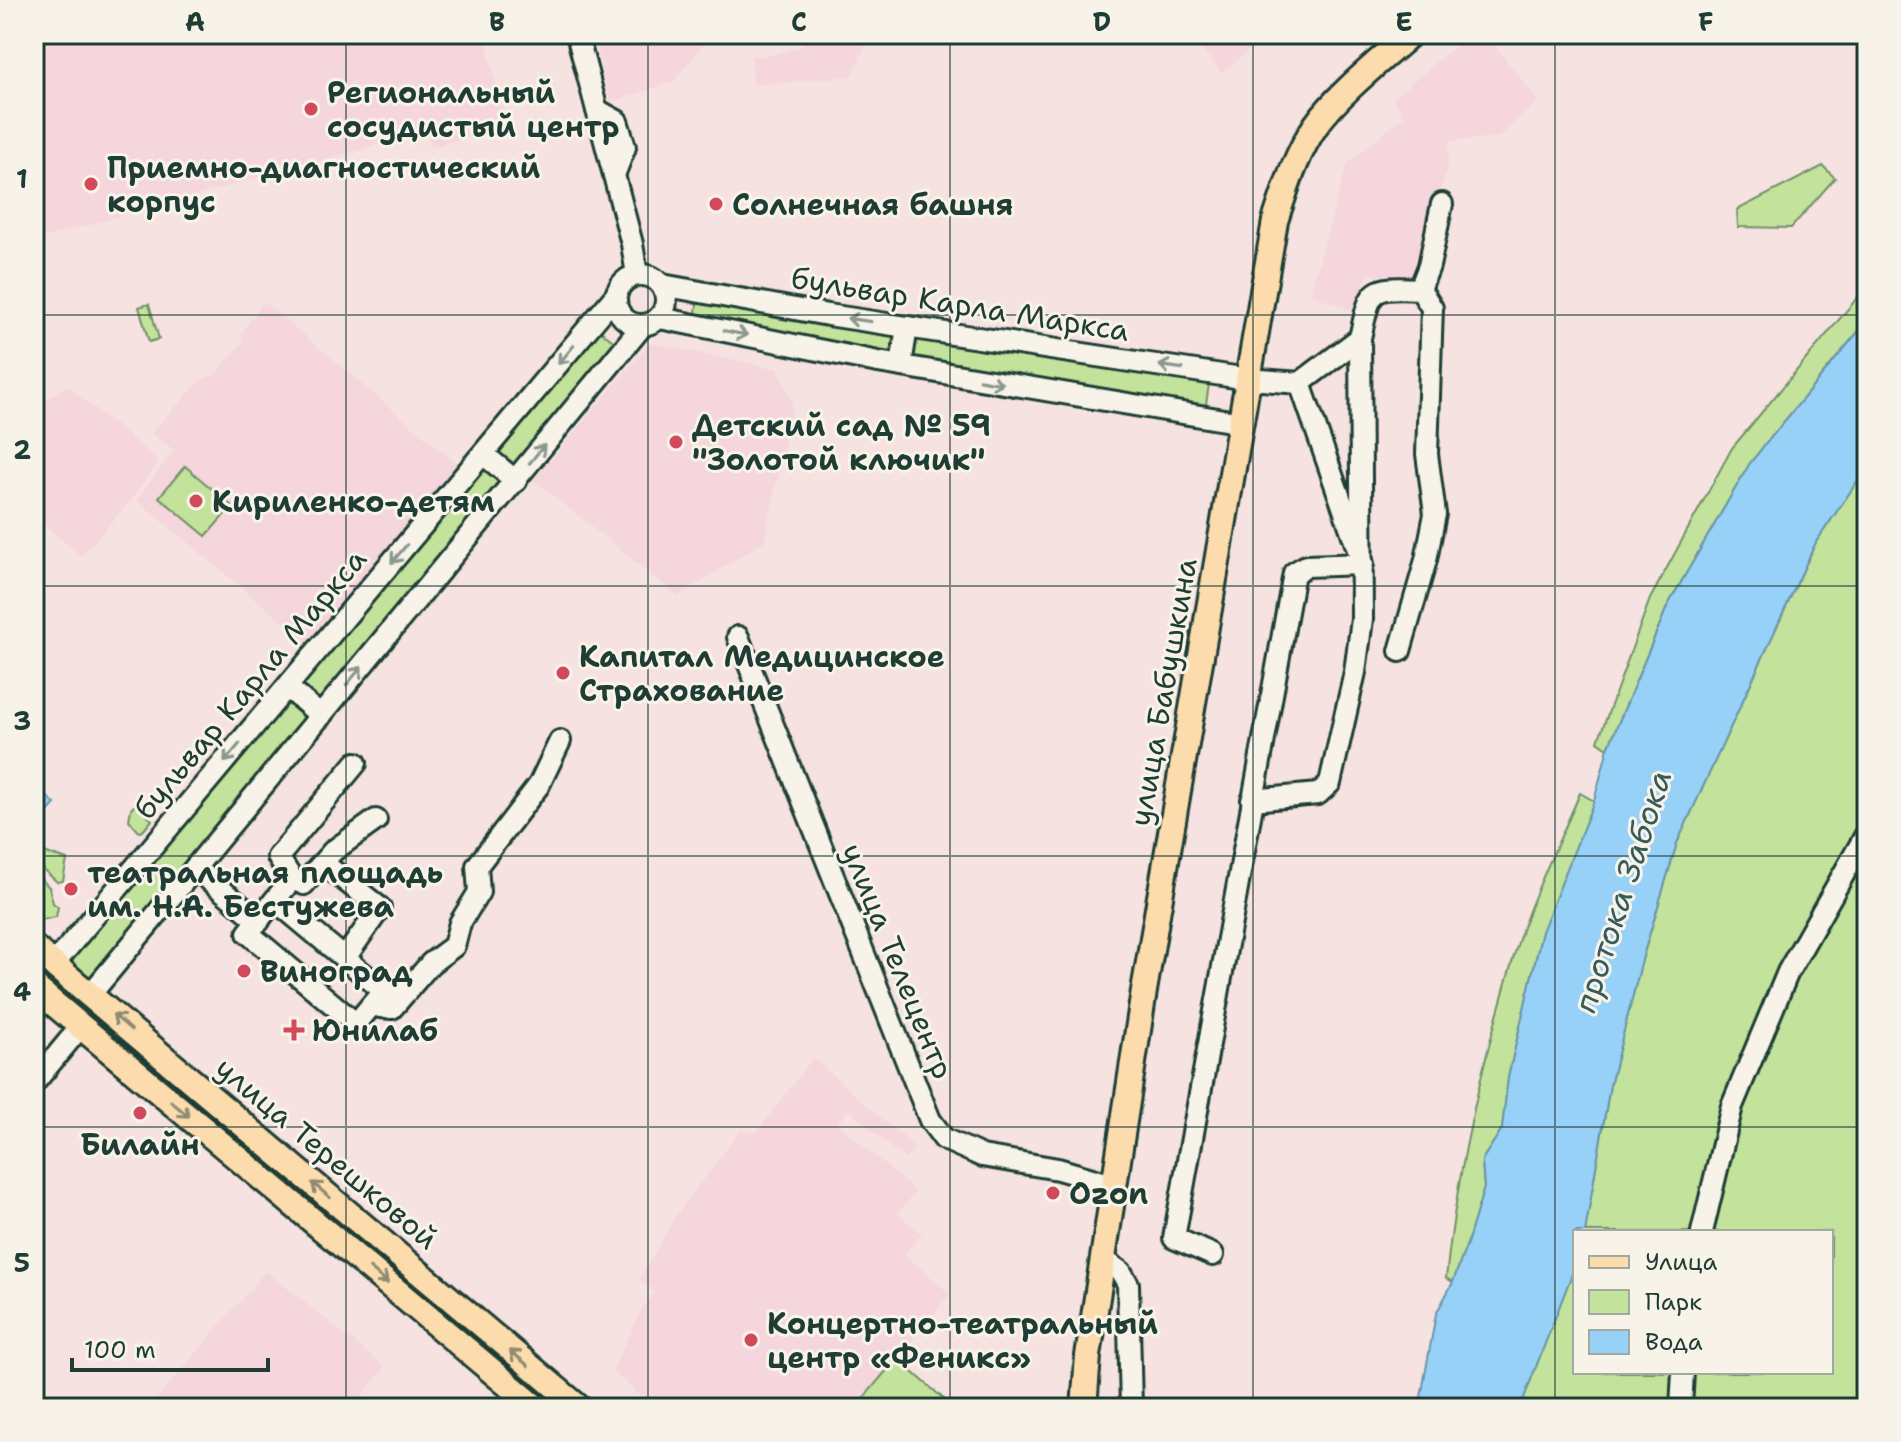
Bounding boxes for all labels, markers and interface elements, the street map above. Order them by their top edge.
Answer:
text: A [185,4,205,39]
text: B [489,4,505,39]
text: C [791,4,807,39]
text: D [1093,4,1111,39]
text: E [1395,4,1413,39]
text: F [1698,4,1714,39]
place label: Региональный сосудистый центр [327,72,620,147]
marker: Региональный сосудистый центр [302,100,320,118]
place label: Приемно-диагностический корпус [107,147,540,222]
text: 1 [16,161,28,196]
marker: Приемно-диагностический корпус [82,175,100,193]
place label: Солнечная башня [732,184,1013,225]
marker: Солнечная башня [707,195,725,213]
street label: бульвар Карла Маркса [788,257,1132,351]
one-way arrow [847,311,872,326]
one-way arrow [723,327,748,342]
one-way arrow [557,344,575,365]
one-way arrow [1159,359,1184,374]
one-way arrow [978,375,1004,390]
place label: Детский сад № 59 "Золотой ключик" [692,405,991,480]
text: 2 [13,432,31,467]
marker: Детский сад № 59 "Золотой ключик" [667,433,685,451]
one-way arrow [528,444,546,465]
place label: Кириленко-детям [212,481,495,522]
marker: Кириленко-детям [187,492,205,510]
street label: бульвар Карла Маркса [124,540,376,828]
one-way arrow [390,543,408,564]
street label: улица Бабушкина [1119,554,1207,829]
place label: Капитал Медицинское Страхование [579,636,945,711]
marker: Капитал Медицинское Страхование [554,664,572,682]
one-way arrow [345,666,363,687]
text: 3 [13,703,31,738]
one-way arrow [223,742,241,763]
water label: протока Забока [1563,764,1681,1018]
street label: улица Телецентр [832,837,964,1085]
place label: театральная площадь им. Н.А. Бестужева [87,852,443,927]
marker: театральная площадь им. Н.А. Бестужева [62,880,80,898]
place label: Виноград [260,951,413,992]
marker: Виноград [235,962,253,980]
text: 4 [13,974,31,1009]
place label: Юнилаб [312,1010,438,1051]
one-way arrow [112,1013,132,1031]
marker: Юнилаб [283,1019,305,1041]
street label: улица Терешковой [207,1047,447,1259]
one-way arrow [169,1100,189,1118]
marker: Билайн [131,1104,149,1122]
place label: Билайн [80,1124,200,1165]
place label: Ozon [1069,1173,1148,1214]
one-way arrow [311,1181,331,1199]
marker: Ozon [1044,1184,1062,1202]
legend [1573,1230,1833,1374]
text: 5 [14,1245,30,1280]
text: Улица [1645,1246,1718,1278]
one-way arrow [368,1267,388,1285]
text: Парк [1645,1286,1702,1318]
place label: Концертно-театральный центр «Феникс» [767,1303,1158,1378]
scale bar [72,1322,268,1372]
text: Вода [1645,1326,1703,1358]
marker: Концертно-театральный центр «Феникс» [742,1331,760,1349]
text: 100 m [84,1334,156,1366]
one-way arrow [509,1349,530,1367]

